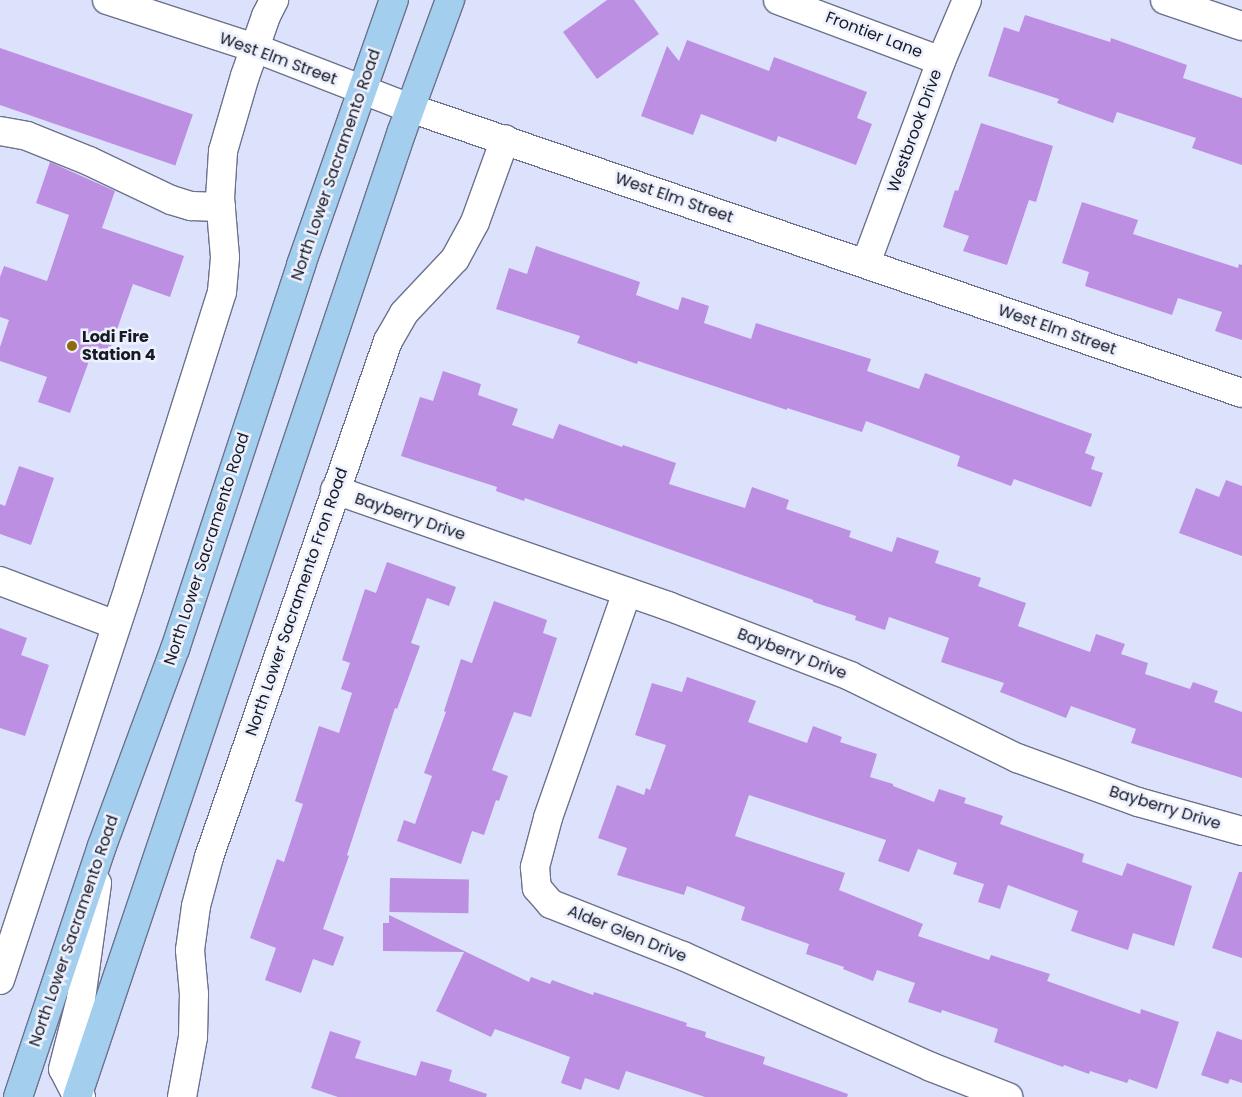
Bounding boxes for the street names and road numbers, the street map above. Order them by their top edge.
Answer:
street label: Frontier Lane [823,8,925,62]
street label: West Elm Street [217,29,339,89]
street label: North Lower Sacramento Road [287,47,385,283]
street label: Westbrook Drive [884,67,946,195]
street label: West Elm Street [612,169,736,227]
street label: West Elm Street [995,301,1119,359]
street label: North Lower Sacramento Road [160,430,254,668]
street label: North Lower Sacramento Fron Road [242,465,352,739]
street label: Bayberry Drive [352,489,468,545]
street label: Bayberry Drive [735,624,849,684]
street label: Bayberry Drive [1107,782,1223,834]
street label: North Lower Sacramento Road [25,813,123,1049]
street label: Alder Glen Drive [565,901,689,967]

